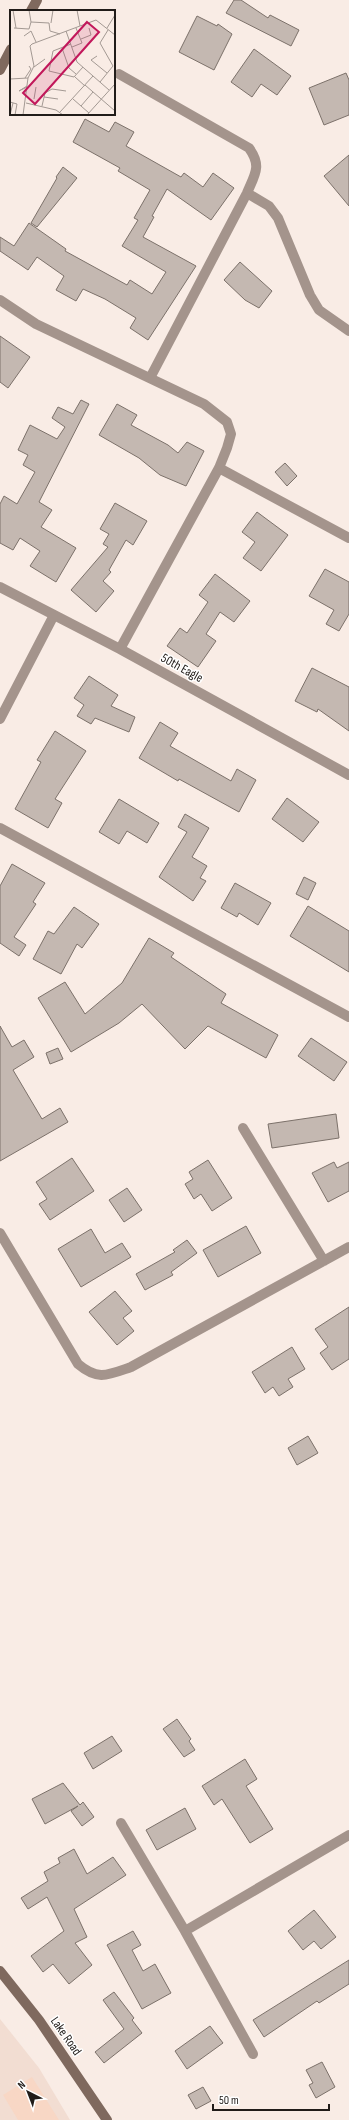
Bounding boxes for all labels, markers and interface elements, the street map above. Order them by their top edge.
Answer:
inset map [10,10,115,115]
street label: 50th Eagle [158,650,206,686]
street label: Lake Road [47,2014,85,2058]
north arrow [8,2072,48,2112]
text: N [15,2078,28,2092]
scale bar [213,2086,329,2112]
text: 50 m [219,2093,239,2108]

